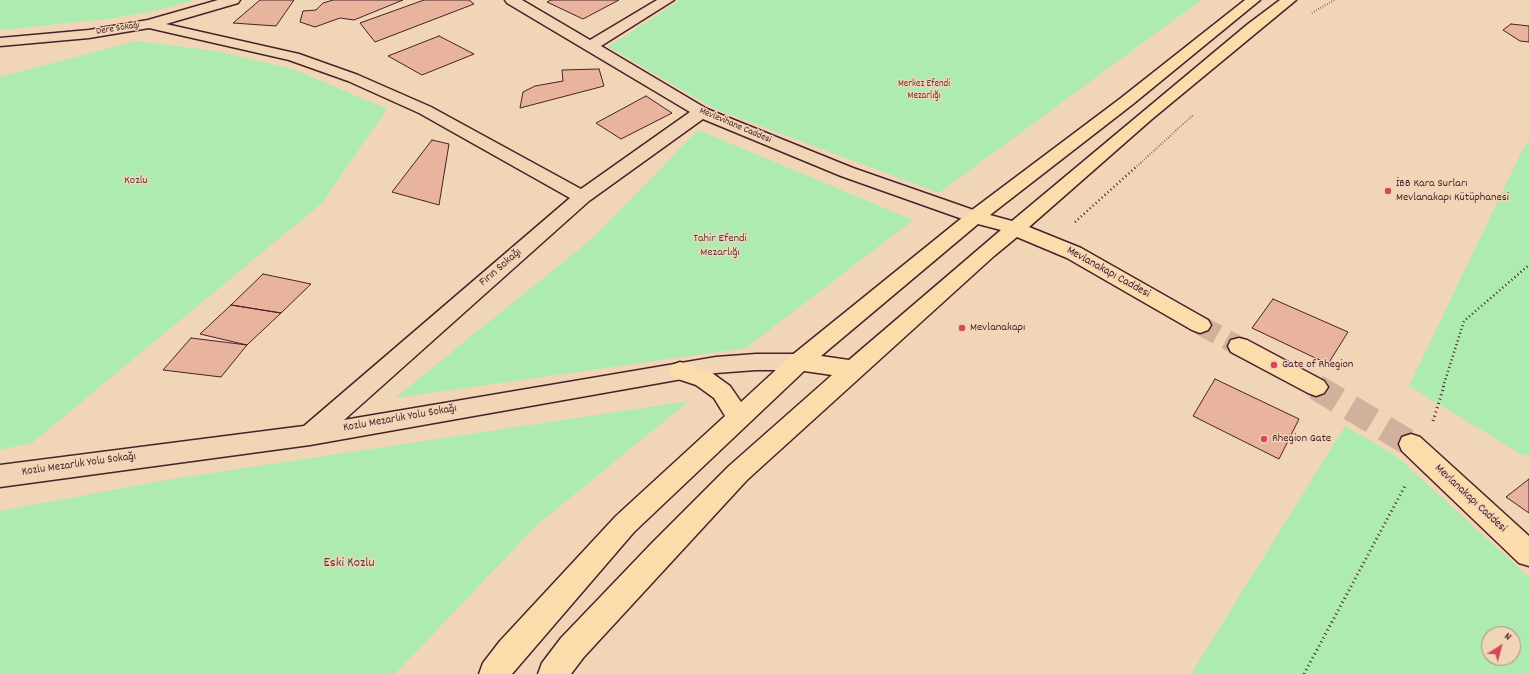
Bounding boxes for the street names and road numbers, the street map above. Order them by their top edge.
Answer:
street label: Dere Sokağı [95,20,141,38]
street label: Mevlevihane Caddesi [697,105,773,147]
street label: Mevlanakapı Caddesi [1064,244,1152,302]
street label: Fırın Sokağı [477,246,525,290]
street label: Kozlu Mezarlık Yolu Sokağı [342,402,458,436]
street label: Kozlu Mezarlık Yolu Sokağı [21,450,137,480]
street label: Mevlanakapı Caddesi [1431,462,1509,536]

